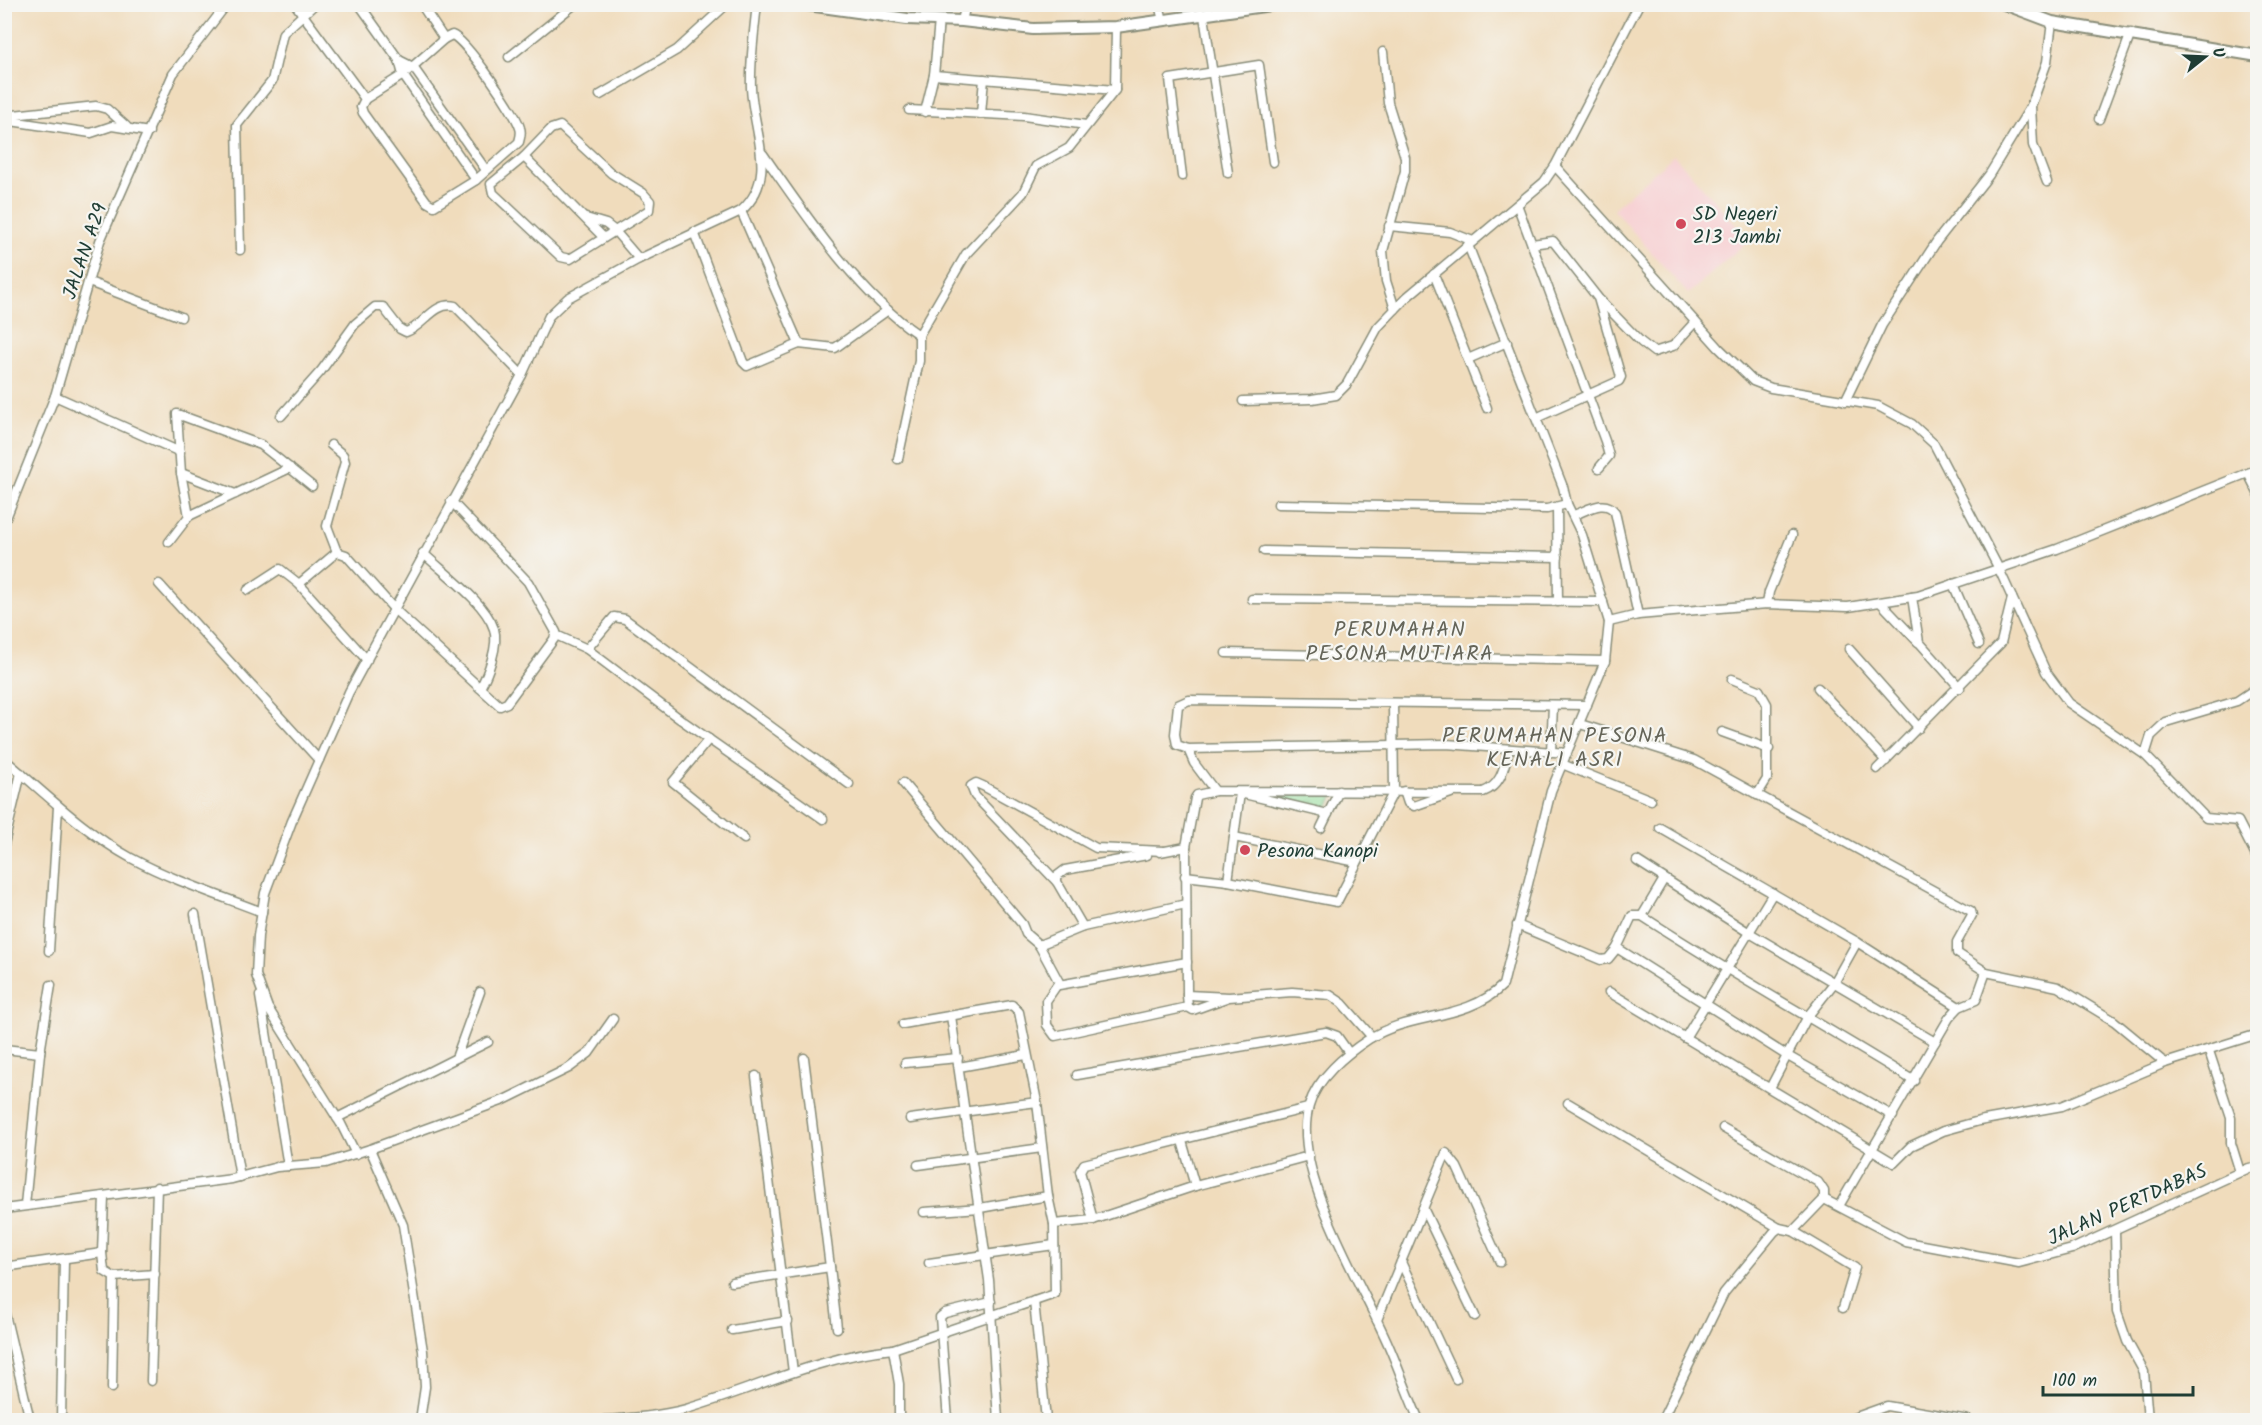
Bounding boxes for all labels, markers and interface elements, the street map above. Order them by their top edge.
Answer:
north arrow [2175,27,2235,87]
text: U [2204,44,2231,62]
street label: JALAN A29 [55,199,117,304]
place label: SD Negeri 213 Jambi [1693,199,1781,254]
marker: SD Negeri 213 Jambi [1674,217,1688,231]
district label: PERUMAHAN PESONA MUTIARA [1306,614,1494,671]
district label: PERUMAHAN PESONA KENALI ASRI [1442,720,1668,777]
place label: Pesona Kanopi [1257,836,1379,868]
marker: Pesona Kanopi [1238,843,1252,857]
street label: JALAN PERTDABAS [2043,1156,2213,1255]
scale bar [2043,1359,2193,1397]
text: 100 m [2052,1367,2097,1396]

